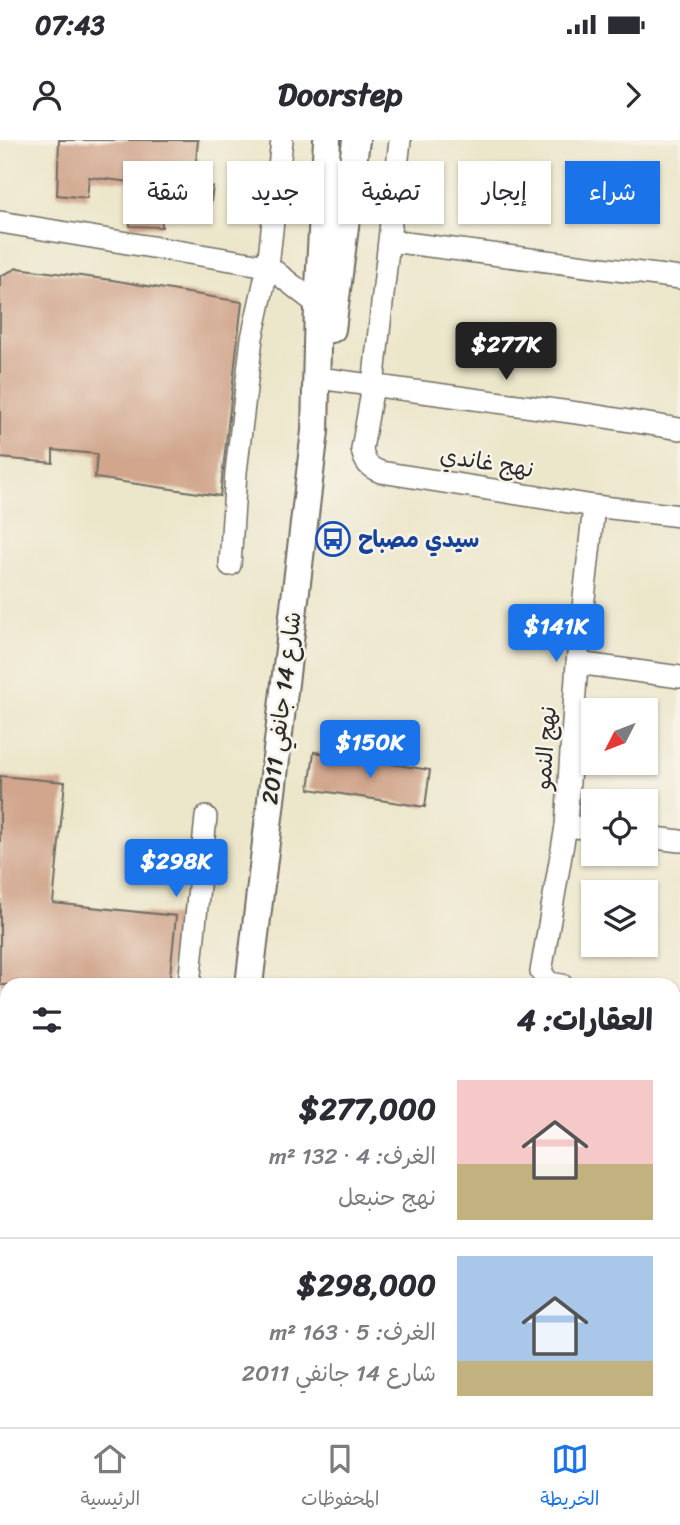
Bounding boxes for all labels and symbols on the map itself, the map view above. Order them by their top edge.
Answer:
pin: $277K [457,322,555,382]
street label: نهج غاندي [437,435,537,490]
place label: سيدي مصباح [358,519,479,560]
bus stop icon: سيدي مصباح [314,520,352,558]
pin: $141K [507,604,605,664]
street label: شارع 14 جانفي 2011 [249,609,314,807]
north arrow [581,698,658,775]
street label: نهج النمو [522,705,569,792]
pin: $150K [321,720,419,780]
pin: $298K [127,840,225,899]

